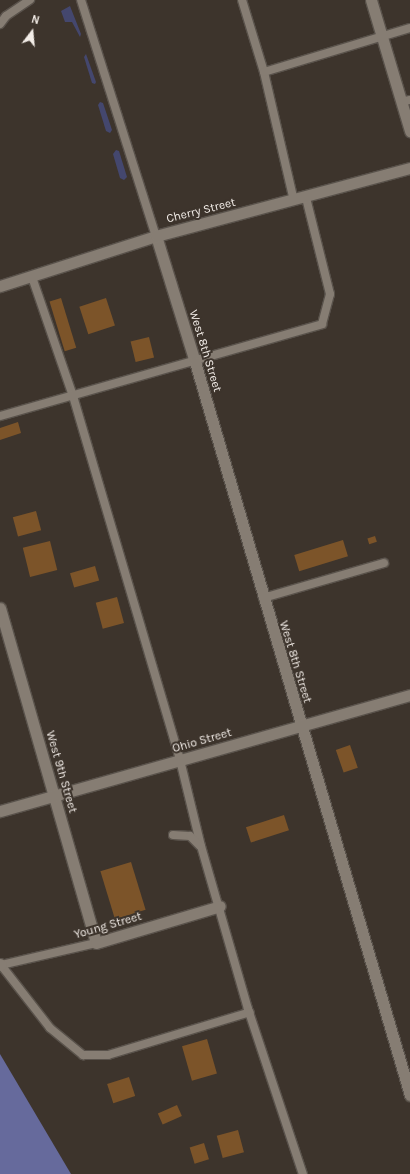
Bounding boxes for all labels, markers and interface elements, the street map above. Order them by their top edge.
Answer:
north arrow [12,12,52,52]
text: N [30,13,41,27]
street label: Cherry Street [165,195,237,227]
street label: West 8th Street [186,308,224,394]
street label: West 8th Street [276,619,314,705]
street label: Ohio Street [171,726,233,756]
street label: West 9th Street [42,729,80,815]
street label: Young Street [73,910,143,942]

